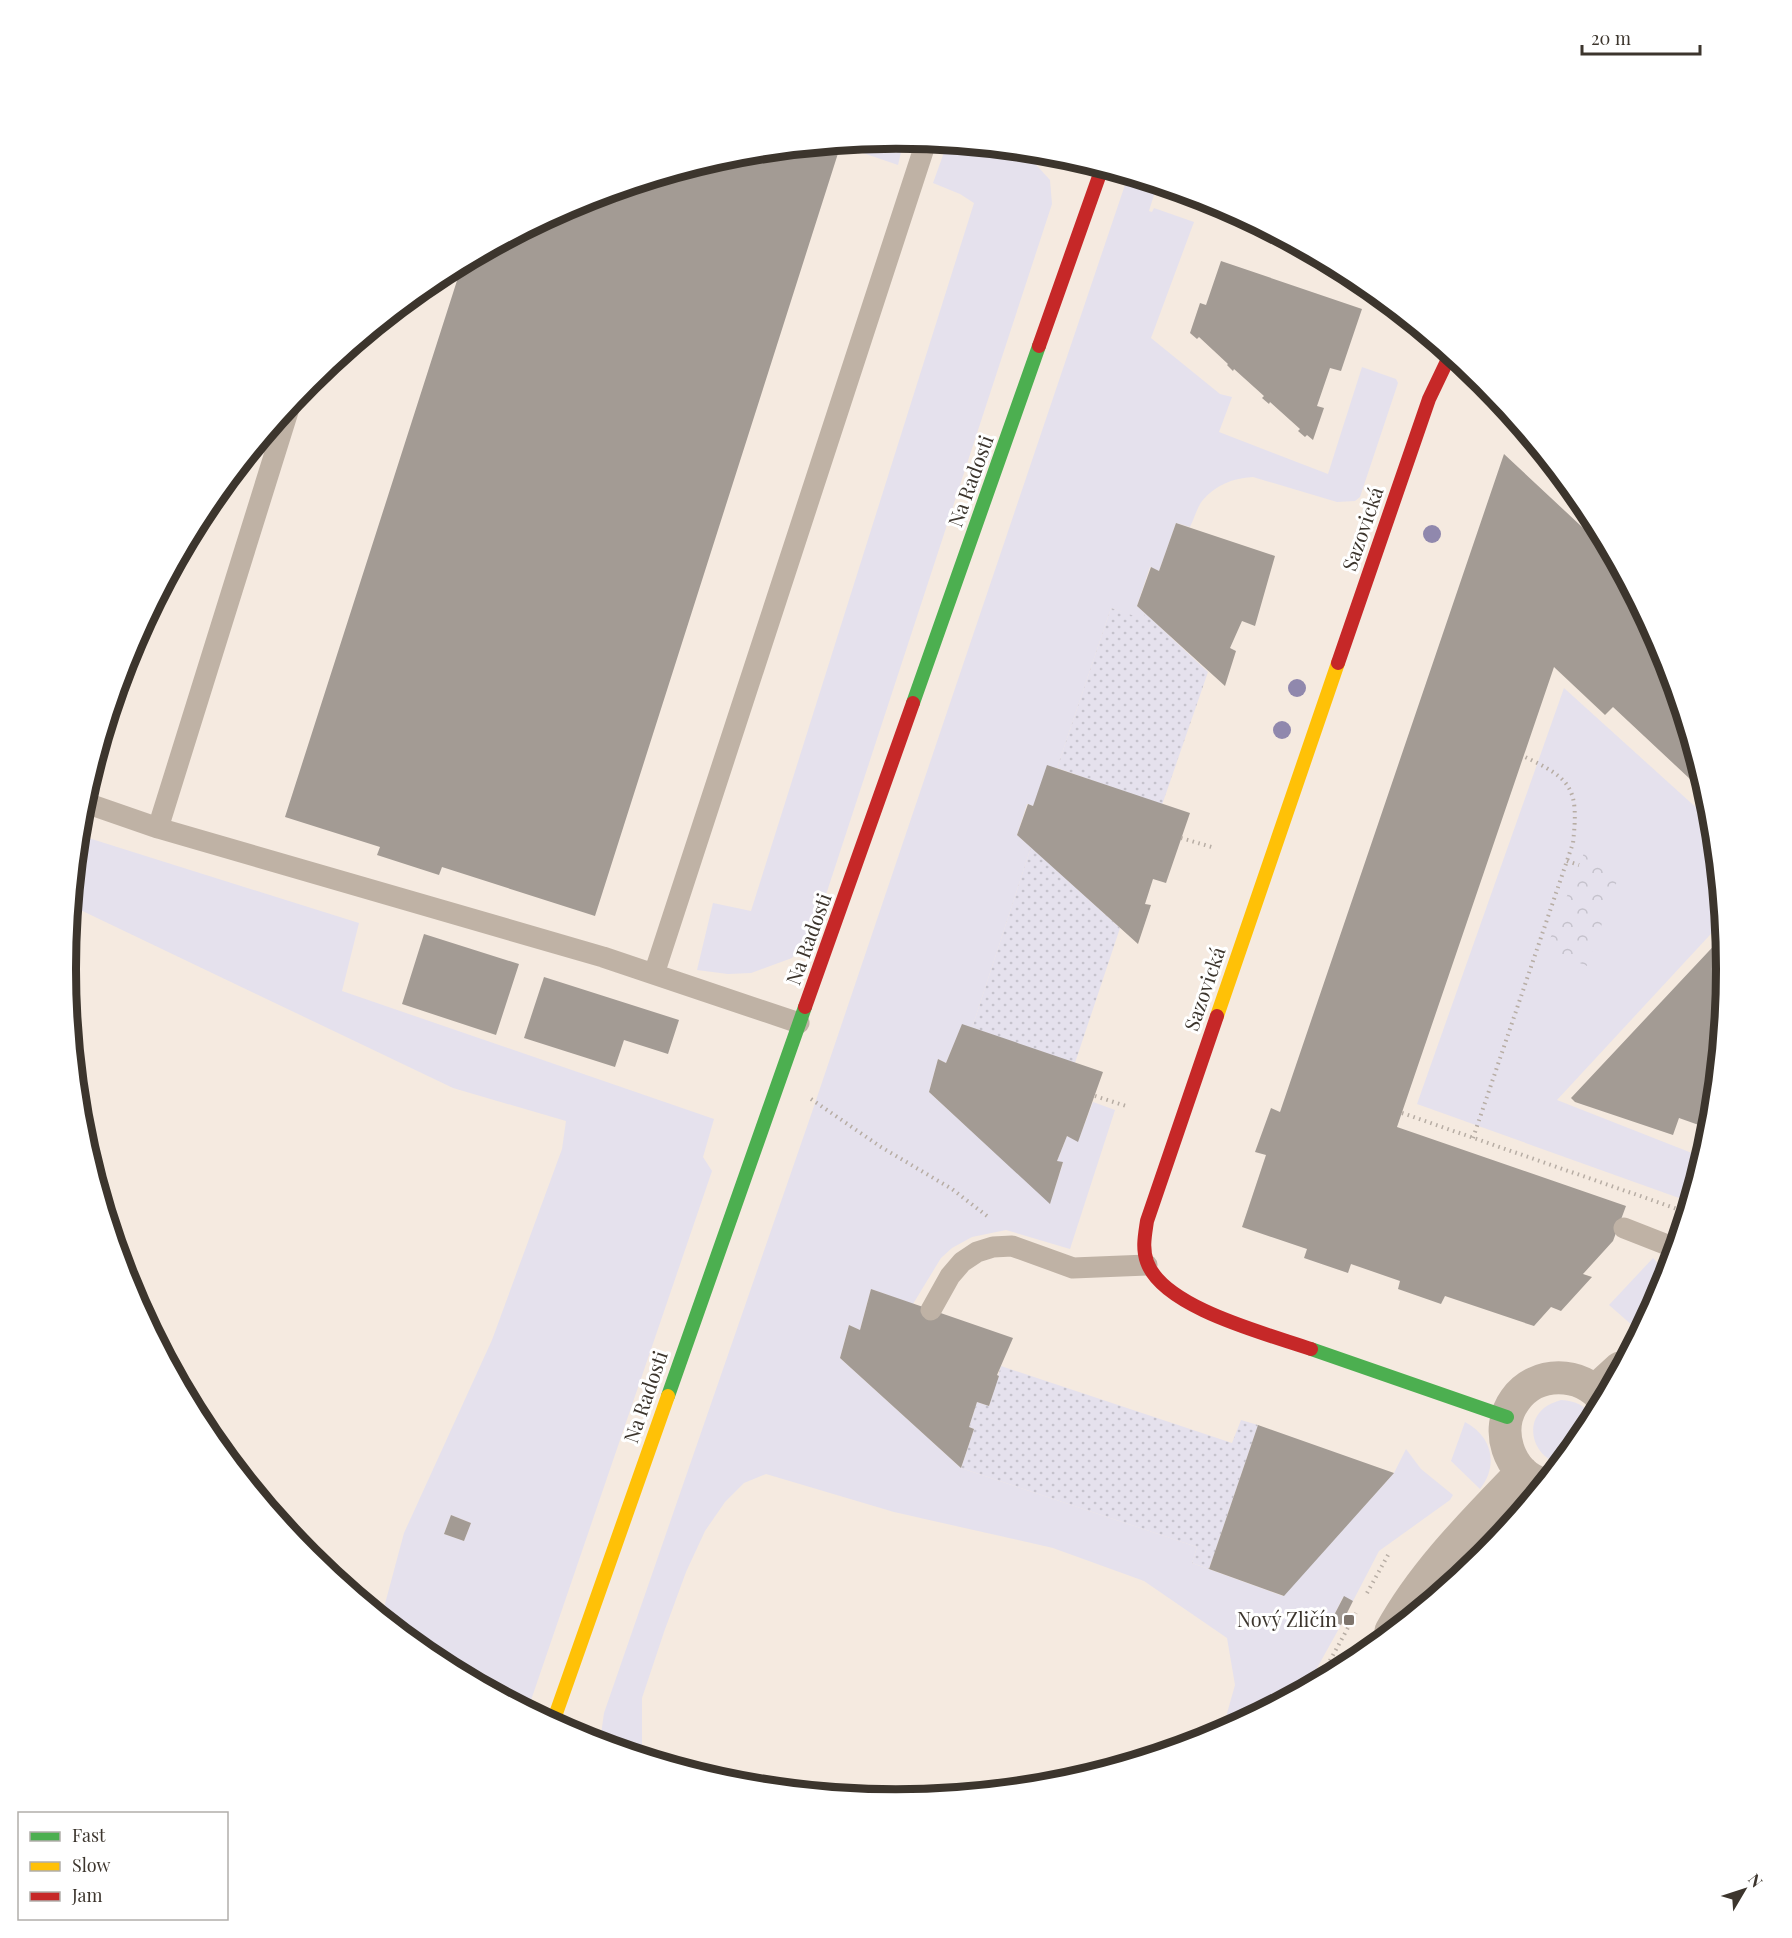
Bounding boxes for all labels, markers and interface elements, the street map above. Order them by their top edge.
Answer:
scale bar [1582,18,1700,56]
text: 20 m [1591,26,1631,50]
street label: Na Radosti [941,431,999,530]
street label: Sazovická [1335,483,1389,574]
street label: Na Radosti [779,889,837,988]
street label: Sazovická [1177,943,1231,1034]
street label: Na Radosti [616,1347,673,1446]
place label: Nový Zličín [1237,1605,1337,1632]
marker: Nový Zličín [1342,1613,1356,1627]
legend [18,1812,228,1920]
text: Fast [72,1823,106,1847]
text: Slow [72,1853,110,1877]
north arrow [1714,1860,1774,1920]
text: N [1744,1869,1768,1892]
text: Jam [71,1883,102,1907]

